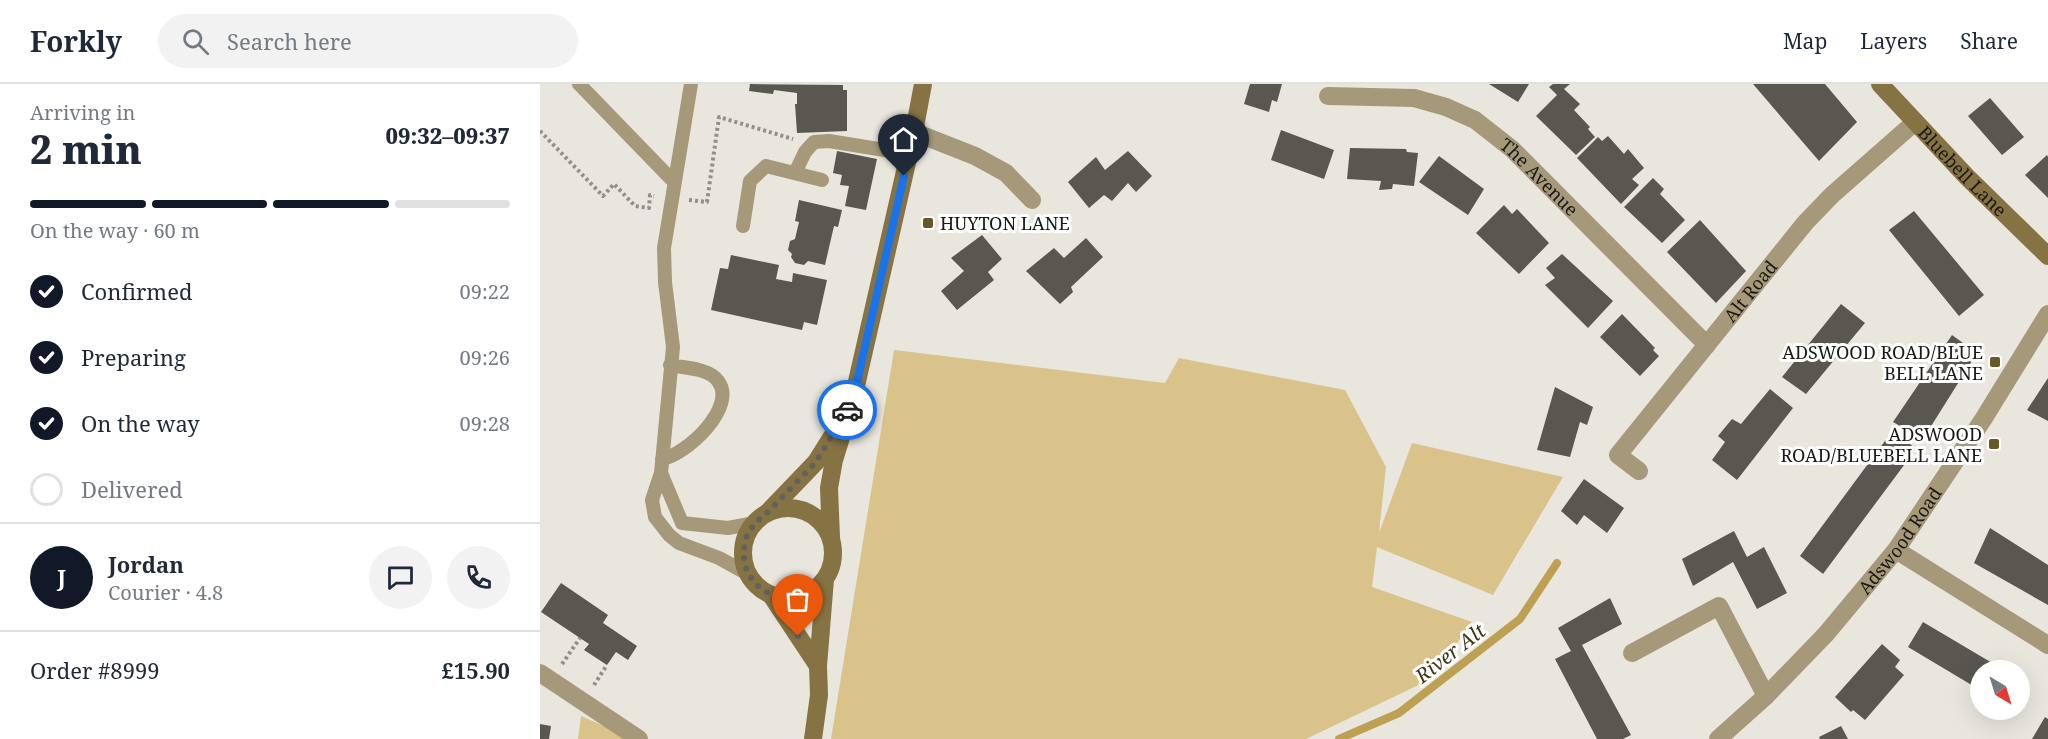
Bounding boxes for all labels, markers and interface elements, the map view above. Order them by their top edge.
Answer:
search box [158,14,578,68]
text: Forkly [30,22,122,60]
icon: search [179,25,212,58]
text: Search here [227,26,352,56]
text: Map [1783,27,1827,55]
text: Layers [1860,27,1927,55]
text: Share [1960,27,2018,55]
text: Arriving in [30,99,135,126]
pin [878,114,929,176]
text: 09:32–09:37 [386,120,510,150]
street label: Bluebell Lane [1913,120,2012,222]
text: 2 min [30,122,142,175]
icon: home [887,123,920,156]
street label: The Avenue [1495,132,1584,221]
place label: HUYTON LANE [940,211,1070,235]
marker: HUYTON LANE [921,216,935,230]
text: On the way · 60 m [30,217,200,244]
street label: Alt Road [1718,255,1782,327]
icon: check [30,275,63,308]
text: Confirmed [81,276,192,306]
text: 09:22 [460,278,510,305]
place label: ADSWOOD ROAD/BLUE BELL LANE [1782,340,1983,385]
icon: check [30,341,63,374]
text: Preparing [81,342,186,372]
text: 09:26 [460,344,510,371]
marker: ADSWOOD ROAD/BLUE BELL LANE [1988,355,2002,369]
courier [817,380,877,440]
icon: car [831,394,864,427]
icon: check [30,407,63,440]
text: On the way [81,408,200,438]
text: 09:28 [460,410,510,437]
place label: ADSWOOD ROAD/BLUEBELL LANE [1781,422,1982,467]
marker: ADSWOOD ROAD/BLUEBELL LANE [1987,437,2001,451]
text: Delivered [81,474,183,504]
street label: Adswood Road [1852,482,1947,599]
button: chat [369,546,432,609]
button: phone [447,546,510,609]
text: Jordan [108,549,184,579]
text: J [57,562,66,592]
pin [772,574,823,636]
text: Courier · 4.8 [108,579,223,606]
icon: bag [781,583,814,616]
water label: River Alt [1409,617,1491,690]
text: Order #8999 [30,655,160,685]
text: £15.90 [442,655,510,685]
north arrow [1970,660,2030,720]
map controls [1970,660,2030,720]

